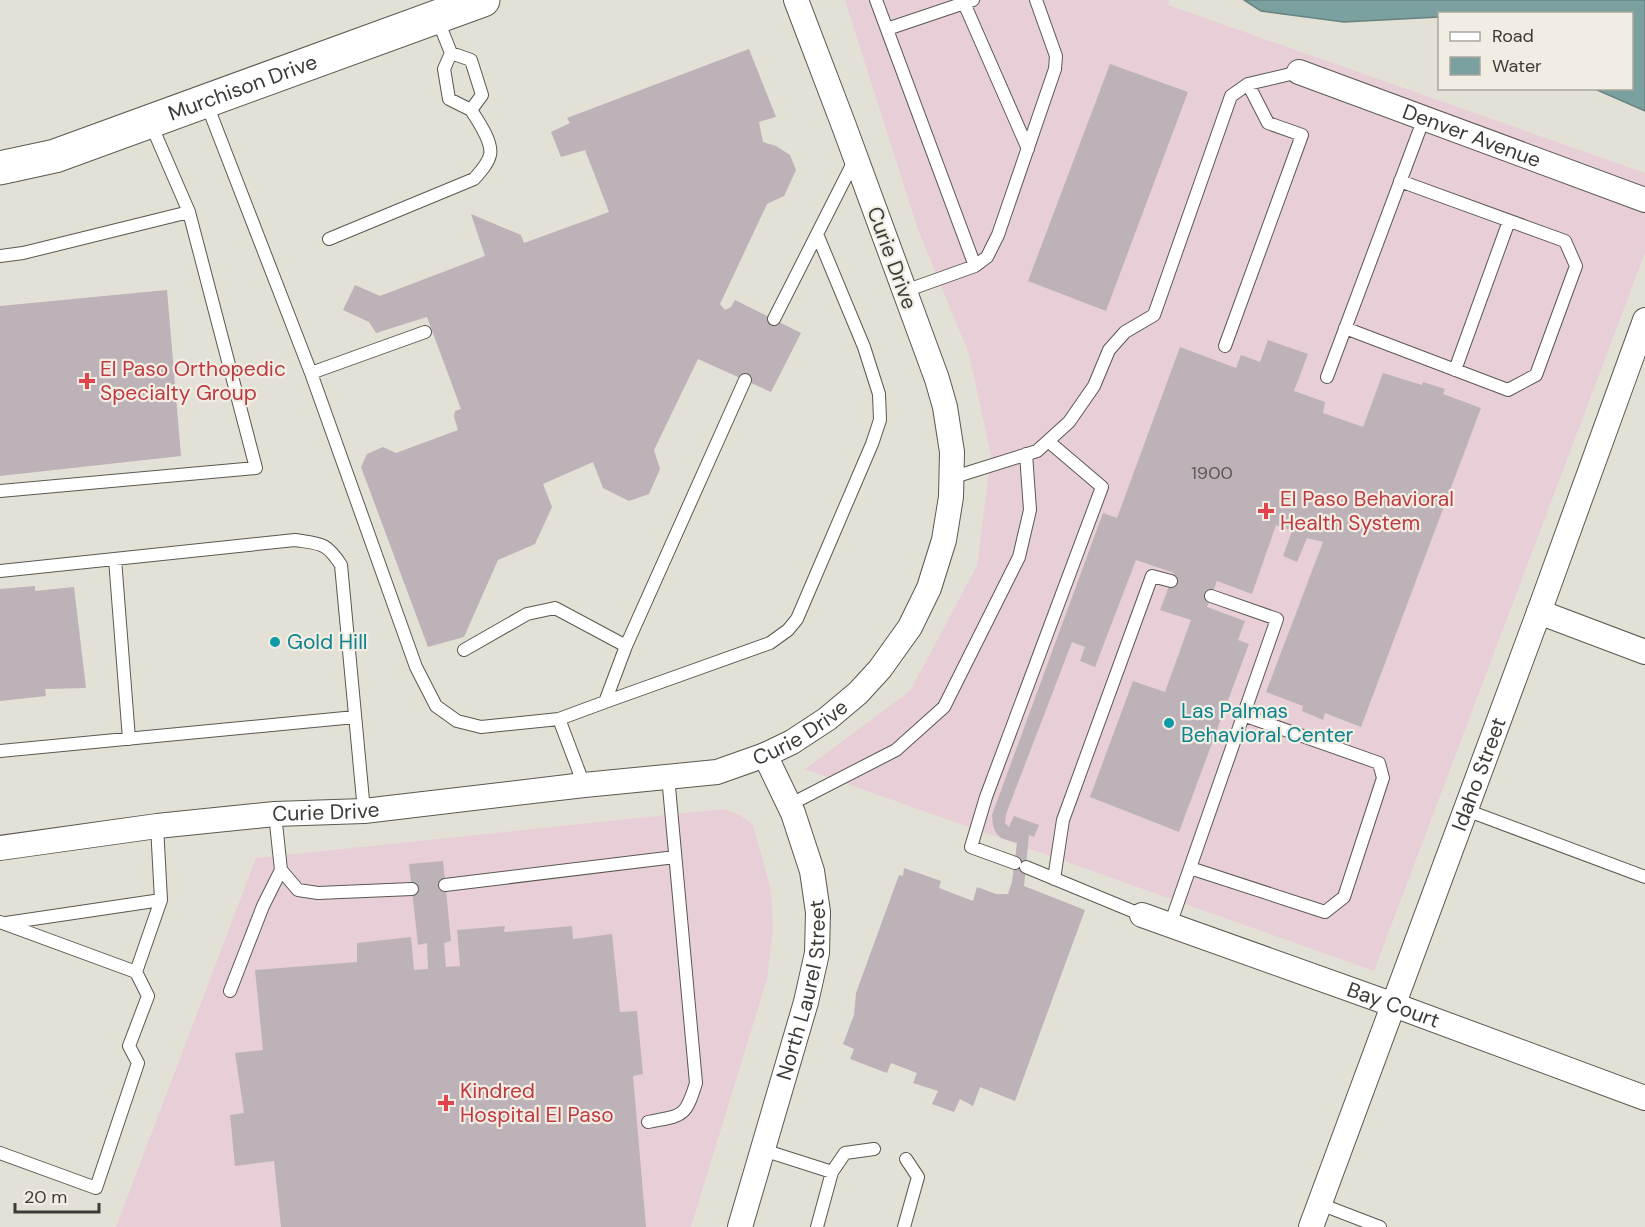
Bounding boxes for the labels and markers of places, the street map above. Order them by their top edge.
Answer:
place label: El Paso Orthopedic Specialty Group [100,355,286,407]
marker: El Paso Orthopedic Specialty Group [78,372,96,390]
place label: El Paso Behavioral Health System [1280,485,1454,537]
marker: El Paso Behavioral Health System [1257,502,1275,520]
place label: Gold Hill [287,628,368,656]
marker: Gold Hill [268,635,282,649]
place label: Las Palmas Behavioral Center [1181,697,1354,749]
marker: Las Palmas Behavioral Center [1162,716,1176,730]
place label: Kindred Hospital El Paso [460,1077,614,1129]
marker: Kindred Hospital El Paso [437,1094,455,1112]

